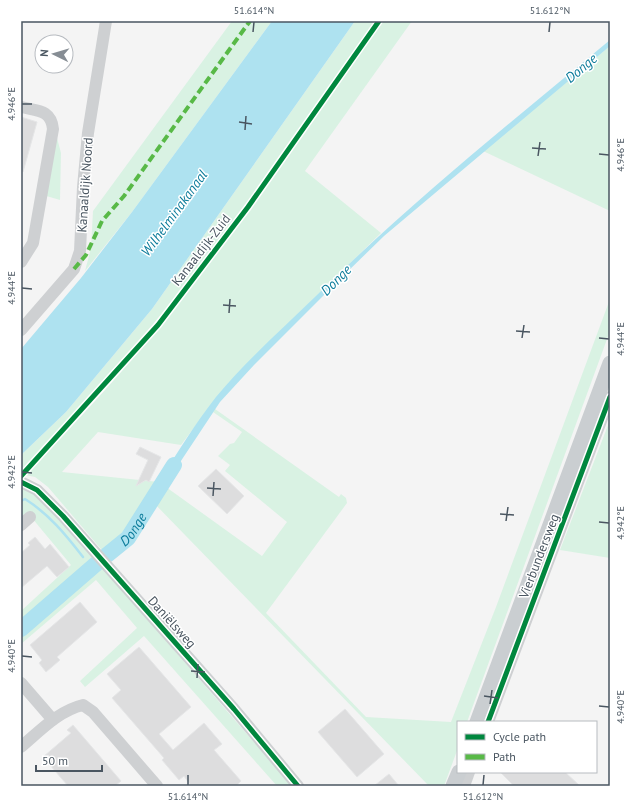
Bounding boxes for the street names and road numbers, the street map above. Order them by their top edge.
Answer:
street label: Kanaaldijk Noord [73,137,97,233]
street label: Kanaaldijk-Zuid [168,211,234,289]
street label: Vierbundersweg [515,511,563,602]
street label: Daniëlsweg [144,592,200,652]

